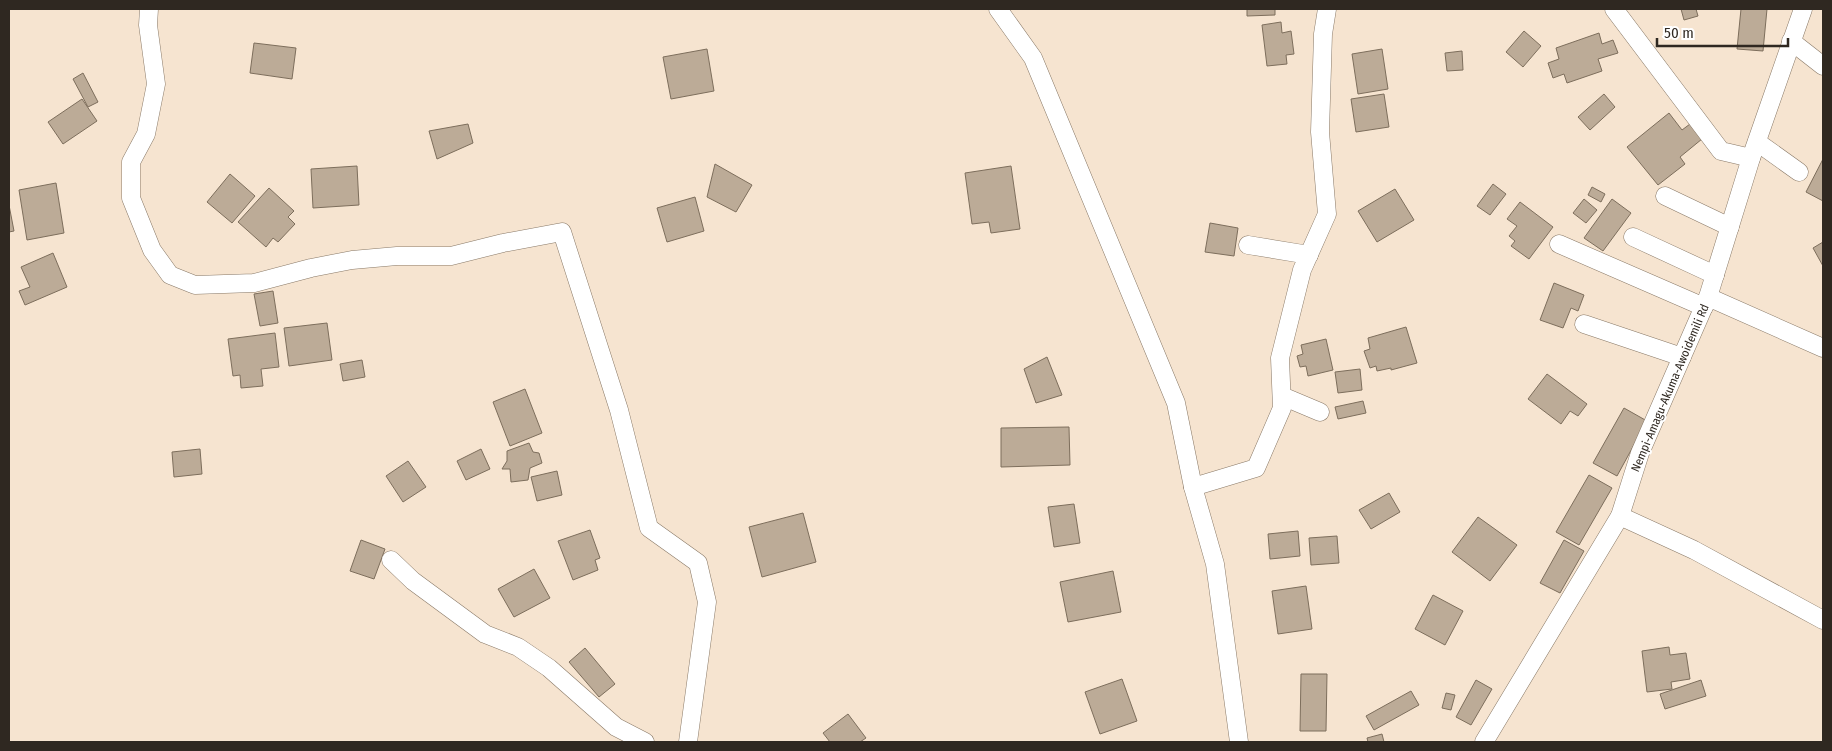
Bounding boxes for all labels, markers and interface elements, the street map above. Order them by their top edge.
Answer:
scale bar [1657,15,1788,47]
text: 50 m [1664,24,1694,42]
street label: Nempi-Amagu-Akuma-Awoidemili Rd [1628,302,1712,474]

